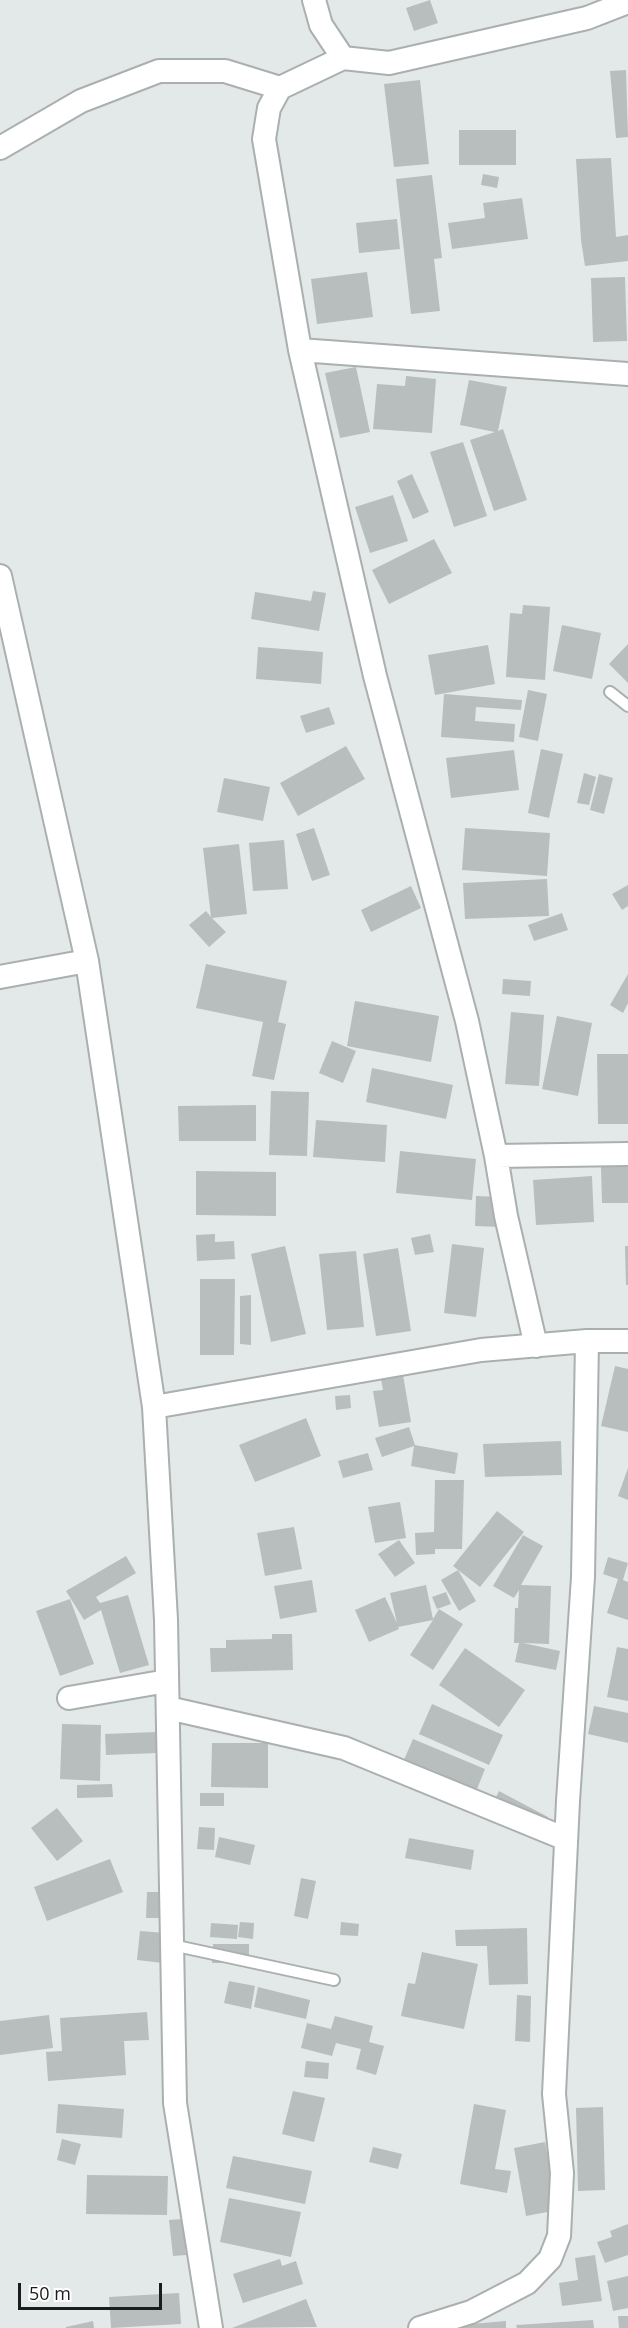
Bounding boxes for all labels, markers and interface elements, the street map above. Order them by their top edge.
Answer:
scale bar [21,2271,165,2309]
text: 50 m [29,2281,71,2305]

